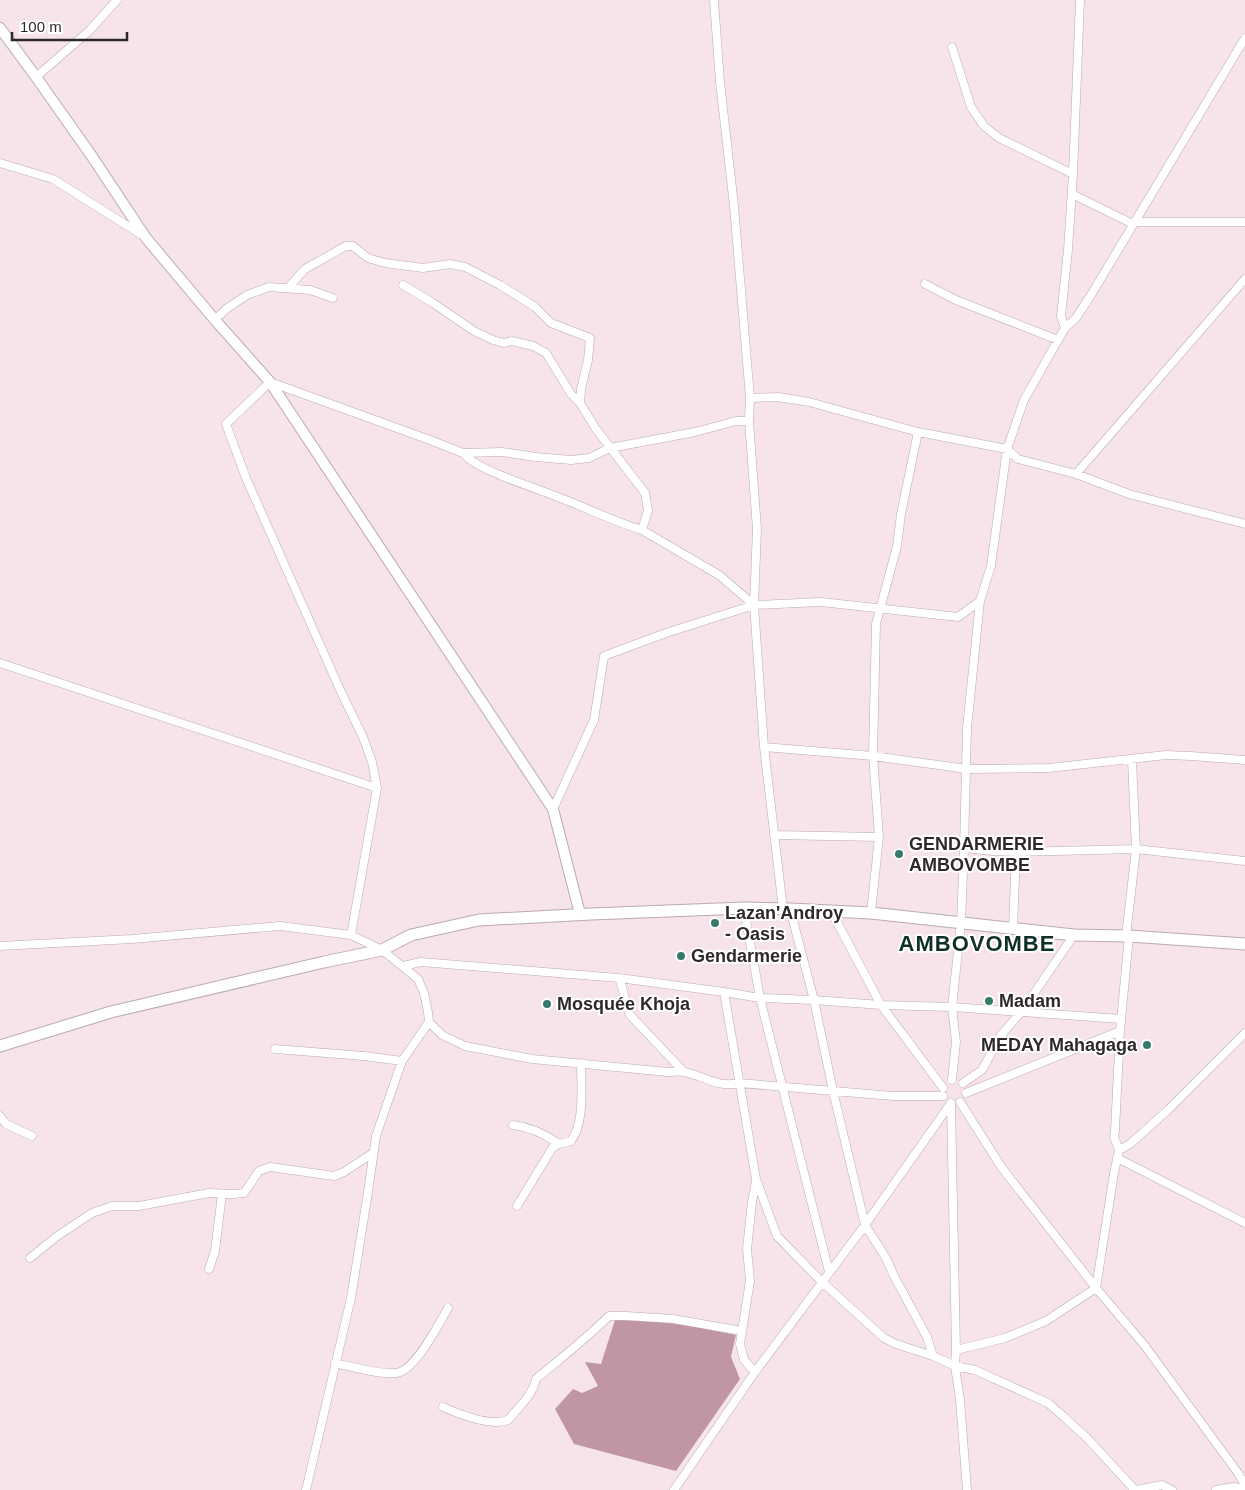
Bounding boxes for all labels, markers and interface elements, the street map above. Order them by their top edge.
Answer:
scale bar [12,10,128,42]
text: 100 m [20,18,62,35]
place label: GENDARMERIE AMBOVOMBE [909,834,1044,875]
marker: GENDARMERIE AMBOVOMBE [893,848,905,860]
place label: Lazan'Androy - Oasis [725,903,843,944]
marker: Lazan'Androy - Oasis [709,917,721,929]
district label: AMBOVOMBE [899,931,1055,956]
place label: Gendarmerie [691,946,802,966]
marker: Gendarmerie [675,950,687,962]
place label: Madam [999,991,1061,1011]
place label: Mosquée Khoja [557,994,691,1014]
marker: Madam [983,995,995,1007]
marker: Mosquée Khoja [541,998,553,1010]
place label: MEDAY Mahagaga [981,1035,1138,1055]
marker: MEDAY Mahagaga [1141,1039,1153,1051]

